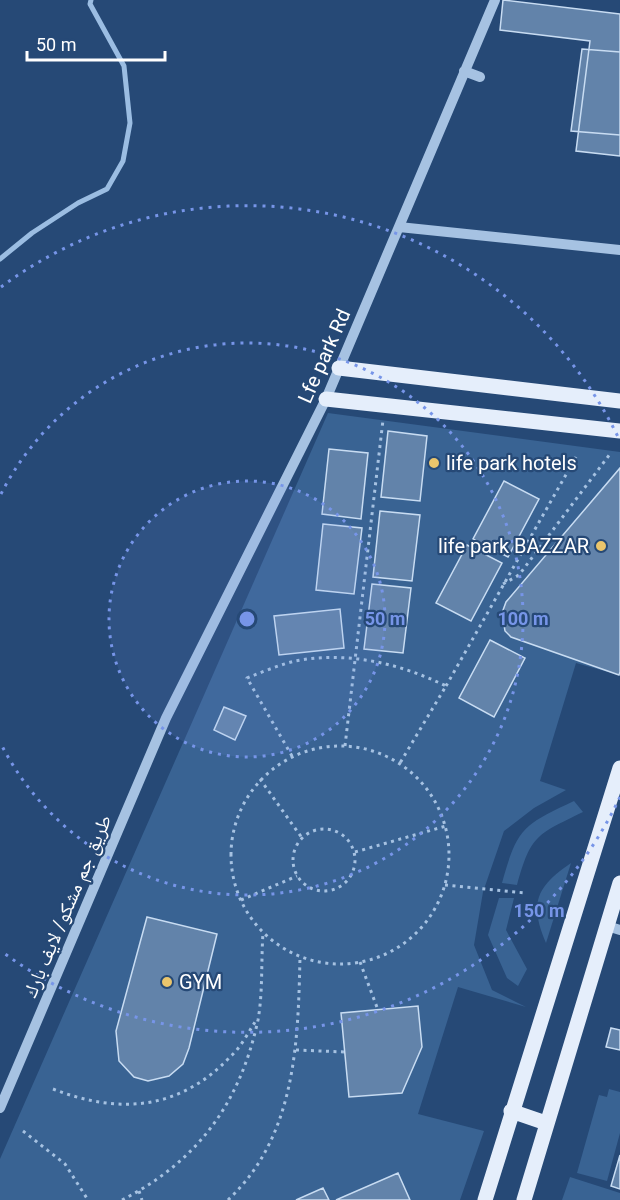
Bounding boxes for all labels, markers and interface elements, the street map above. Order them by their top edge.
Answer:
scale bar [27,24,165,62]
text: 50 m [36,34,76,55]
street label: Lfe park Rd [293,305,355,407]
place label: life park hotels [446,451,577,475]
marker: life park hotels [427,456,441,470]
place label: life park BAZZAR [438,534,589,558]
marker: life park BAZZAR [594,539,608,553]
text: 50 m [365,608,405,629]
text: 100 m [497,608,549,629]
centre of rings [237,609,257,629]
street label: طريق جم مشكو/ لايف بارك [18,811,118,1002]
text: 150 m [513,900,565,921]
place label: GYM [179,970,222,994]
marker: GYM [160,975,174,989]

